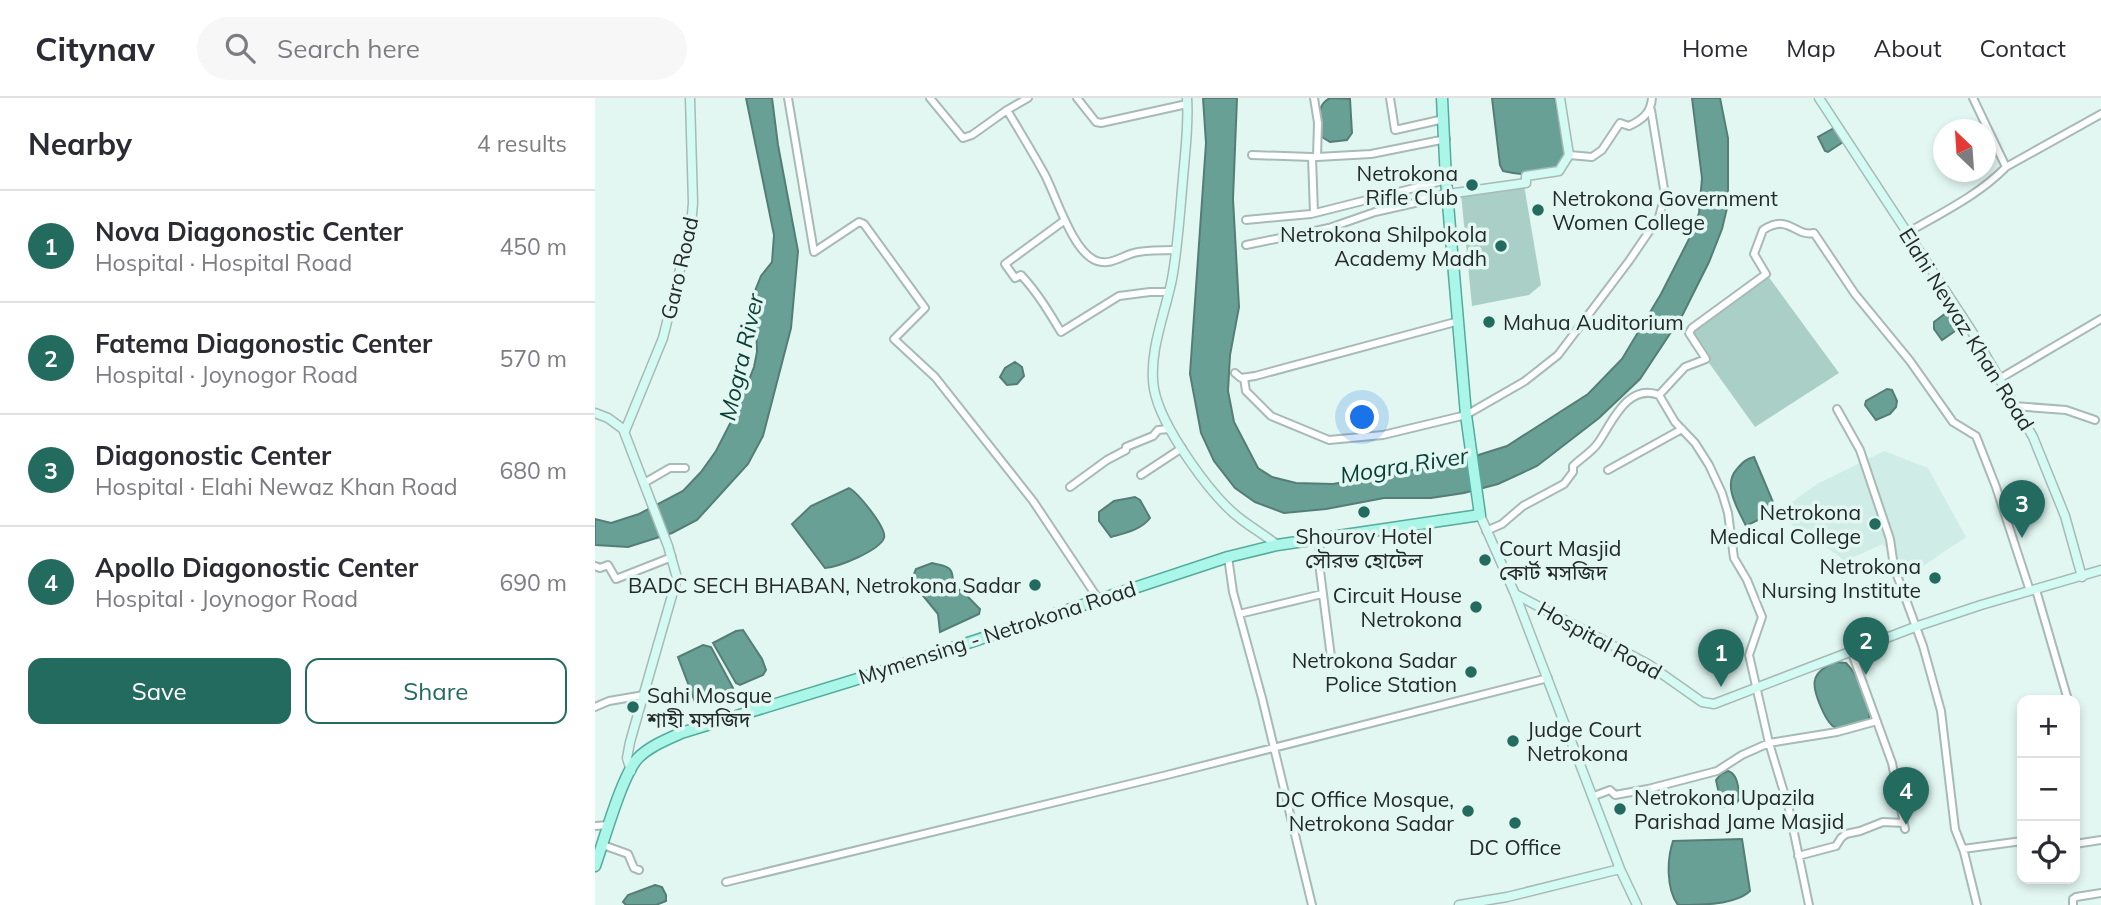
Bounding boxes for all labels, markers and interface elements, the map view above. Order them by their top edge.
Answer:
search box [197,17,687,80]
text: Citynav [35,28,155,69]
icon: search [221,29,259,67]
text: Search here [277,32,420,65]
text: Home [1682,33,1748,63]
text: Map [1786,33,1836,63]
text: About [1874,33,1942,63]
text: Contact [1980,33,2066,63]
north arrow [1933,119,1996,182]
text: Nearby [28,125,132,163]
text: 4 results [477,129,567,158]
place label: Netrokona Rifle Club [1357,160,1458,210]
marker: Netrokona Rifle Club [1464,177,1480,193]
place label: Netrokona Government Women College [1552,185,1778,235]
marker: Netrokona Government Women College [1530,202,1546,218]
street label: Garo Road [655,214,703,322]
text: Nova Diagonostic Center [95,215,403,248]
place label: Netrokona Shilpokola Academy Madh [1280,221,1487,271]
street label: Elahi Newaz Khan Road [1894,223,2040,435]
text: 1 [44,232,58,261]
text: 450 m [499,232,567,261]
marker: Netrokona Shilpokola Academy Madh [1493,238,1509,254]
text: Hospital · Hospital Road [95,248,352,277]
water label: Mogra River [712,289,770,423]
place label: Mahua Auditorium [1503,309,1684,335]
marker: Mahua Auditorium [1481,314,1497,330]
text: Fatema Diagonostic Center [95,327,432,360]
text: 2 [44,344,58,373]
text: 570 m [499,344,567,373]
text: Hospital · Joynogor Road [95,360,358,389]
your location [1345,400,1379,434]
text: Diagonostic Center [95,439,331,472]
water label: Mogra River [1338,440,1472,489]
text: 3 [44,456,58,485]
text: 680 m [499,456,567,485]
text: Hospital · Elahi Newaz Khan Road [95,472,458,501]
pin: 3 [1999,480,2045,538]
place label: Netrokona Medical College [1709,499,1861,549]
marker: Shourov Hotel সৌরভ হোটেল [1356,504,1372,520]
marker: Netrokona Medical College [1867,516,1883,532]
place label: Shourov Hotel সৌরভ হোটেল [1295,523,1433,573]
place label: Court Masjid কোর্ট মসজিদ [1499,535,1621,585]
text: Apollo Diagonostic Center [95,551,418,584]
marker: Court Masjid কোর্ট মসজিদ [1477,552,1493,568]
place label: Netrokona Nursing Institute [1761,553,1921,603]
text: 4 [44,568,58,597]
text: 690 m [499,568,567,597]
marker: Netrokona Nursing Institute [1927,570,1943,586]
place label: BADC SECH BHABAN, Netrokona Sadar [628,572,1021,598]
street label: Mymensing - Netrokona Road [855,575,1139,689]
marker: BADC SECH BHABAN, Netrokona Sadar [1027,577,1043,593]
place label: Circuit House Netrokona [1333,582,1462,632]
text: Hospital · Joynogor Road [95,584,358,613]
street label: Hospital Road [1533,595,1667,685]
marker: Circuit House Netrokona [1468,599,1484,615]
pin: 2 [1843,617,1889,675]
pin: 1 [1698,629,1744,687]
place label: Netrokona Sadar Police Station [1292,647,1457,697]
button: Save [28,658,291,724]
button: Share [305,658,567,724]
marker: Netrokona Sadar Police Station [1463,664,1479,680]
place label: Sahi Mosque শাহী মসজিদ [646,682,772,732]
map controls [2017,695,2080,884]
button: + [2017,695,2080,758]
marker: Sahi Mosque শাহী মসজিদ [625,699,641,715]
place label: Judge Court Netrokona [1527,716,1641,766]
marker: Judge Court Netrokona [1505,733,1521,749]
button: − [2017,758,2080,821]
pin: 4 [1883,767,1929,825]
place label: Netrokona Upazila Parishad Jame Masjid [1634,784,1844,834]
place label: DC Office Mosque, Netrokona Sadar [1275,786,1454,836]
marker: Netrokona Upazila Parishad Jame Masjid [1612,801,1628,817]
marker: DC Office Mosque, Netrokona Sadar [1460,803,1476,819]
marker: DC Office [1507,815,1523,831]
button: locate [2017,821,2080,884]
place label: DC Office [1469,834,1561,860]

